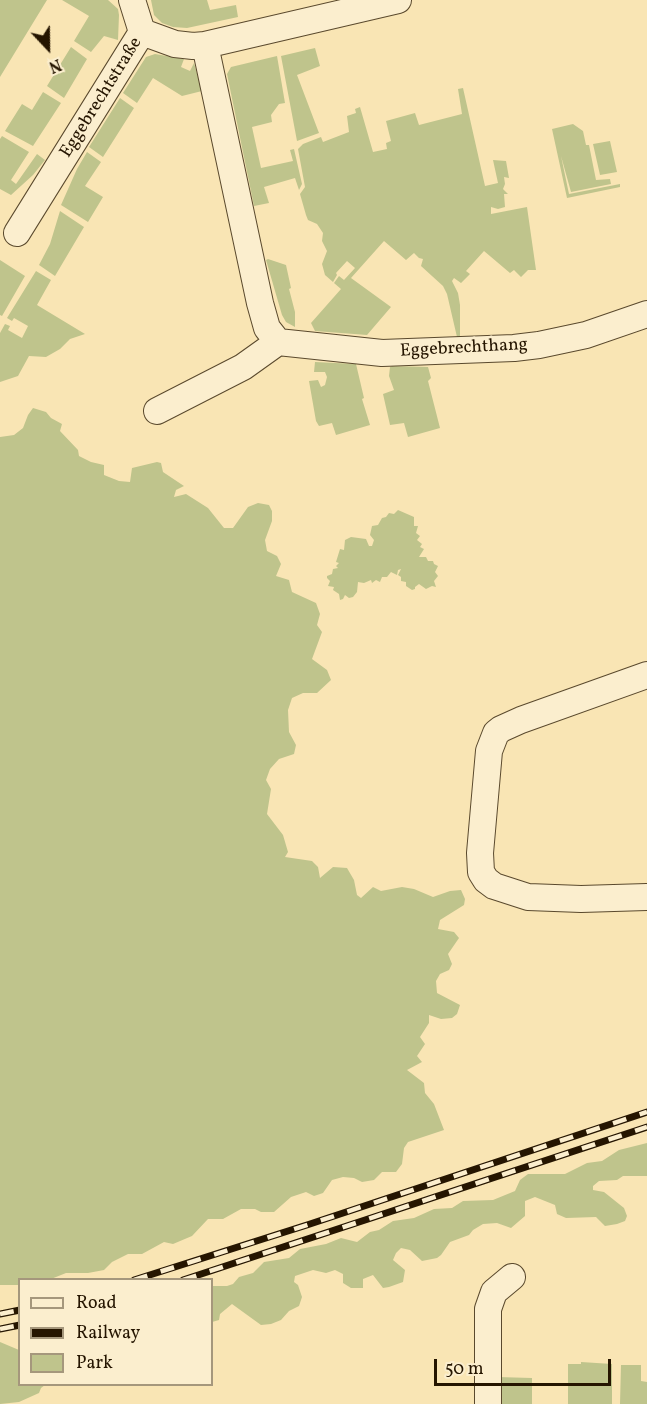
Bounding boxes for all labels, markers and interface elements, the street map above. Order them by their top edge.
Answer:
north arrow [18,18,78,78]
street label: Eggebrechtstraße [56,34,148,162]
text: N [45,52,64,77]
street label: Eggebrechthang [400,335,528,363]
legend [18,1278,213,1386]
text: Road [76,1291,117,1316]
text: Railway [76,1321,140,1346]
scale bar [437,1347,614,1385]
text: Park [76,1351,113,1376]
text: 50 m [445,1357,484,1382]

